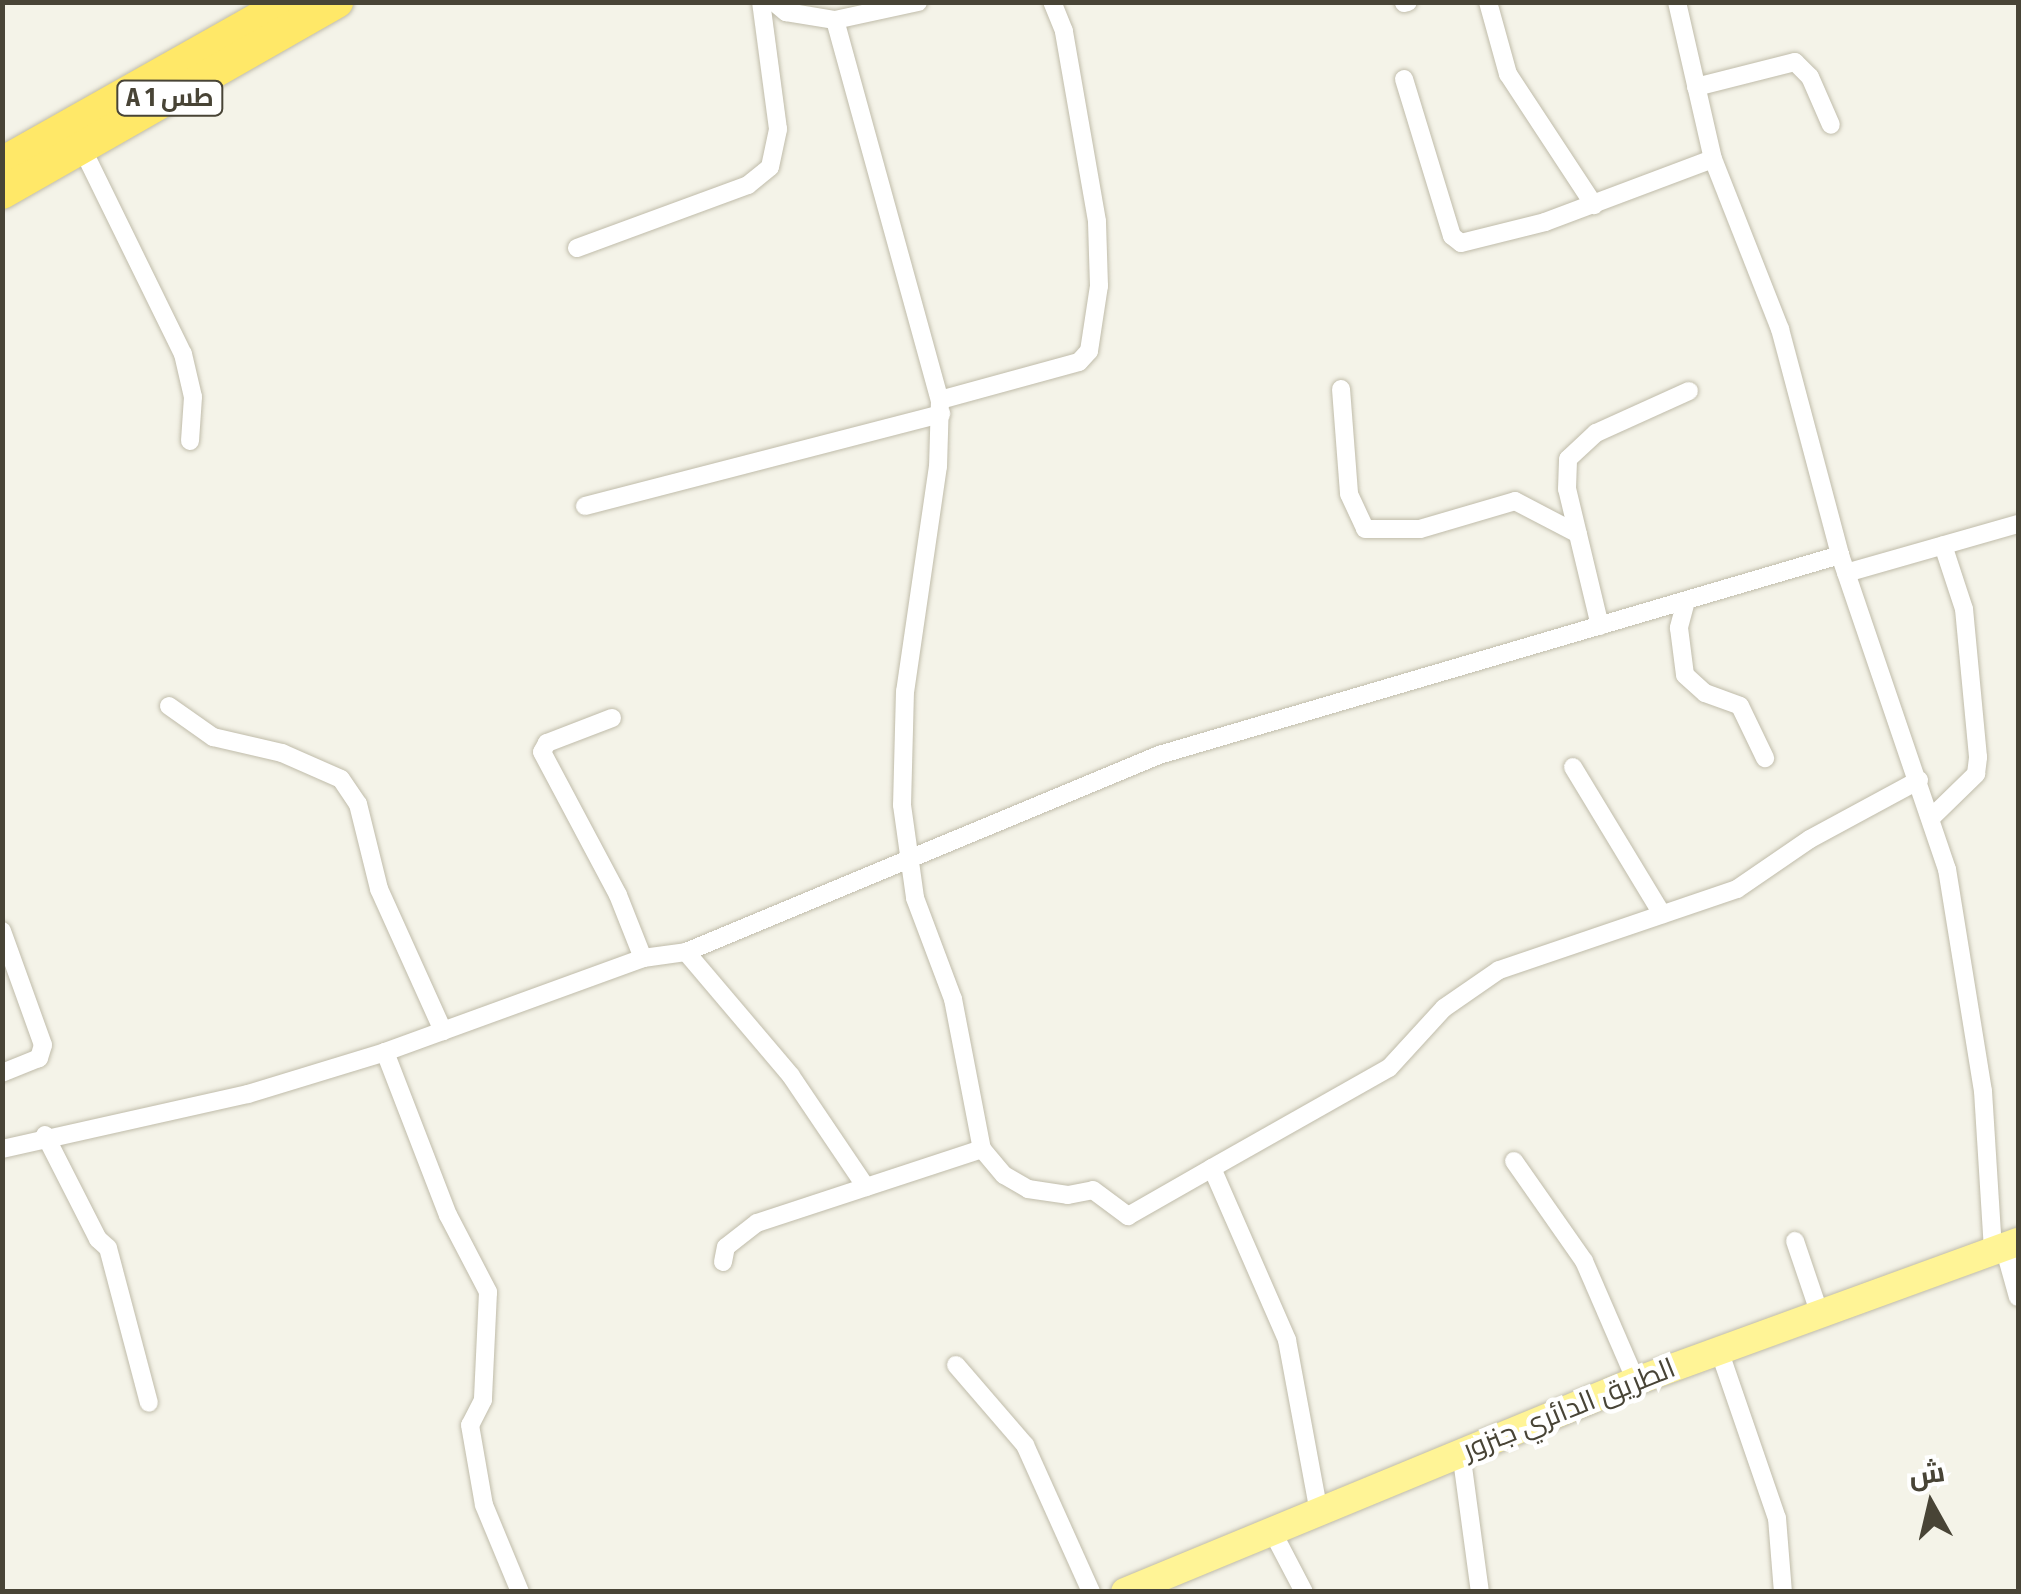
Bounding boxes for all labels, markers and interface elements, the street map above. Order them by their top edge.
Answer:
road number: A 1 طس [115,78,225,118]
street label: الطريق الدائري جنزور [1458,1351,1680,1467]
north arrow [1881,1454,1981,1554]
text: ش [1907,1455,1947,1493]

